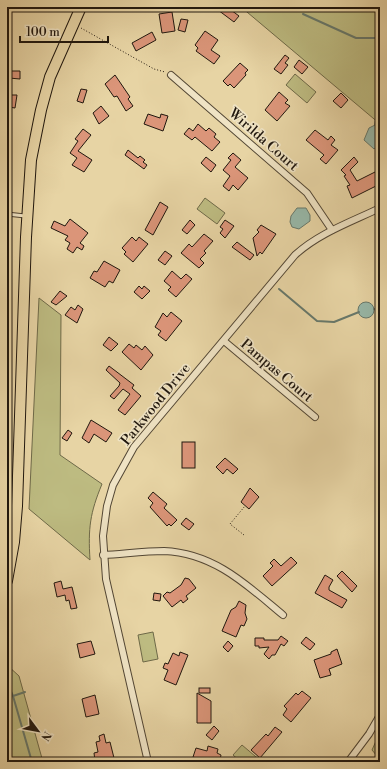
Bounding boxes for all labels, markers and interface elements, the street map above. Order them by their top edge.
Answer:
scale bar [20,18,108,44]
text: 100 m [26,25,60,40]
street label: Wirilda Court [224,104,302,175]
street label: Pampas Court [236,335,316,406]
street label: Parkwood Drive [117,360,194,449]
north arrow [18,711,58,751]
text: N [37,728,54,743]

